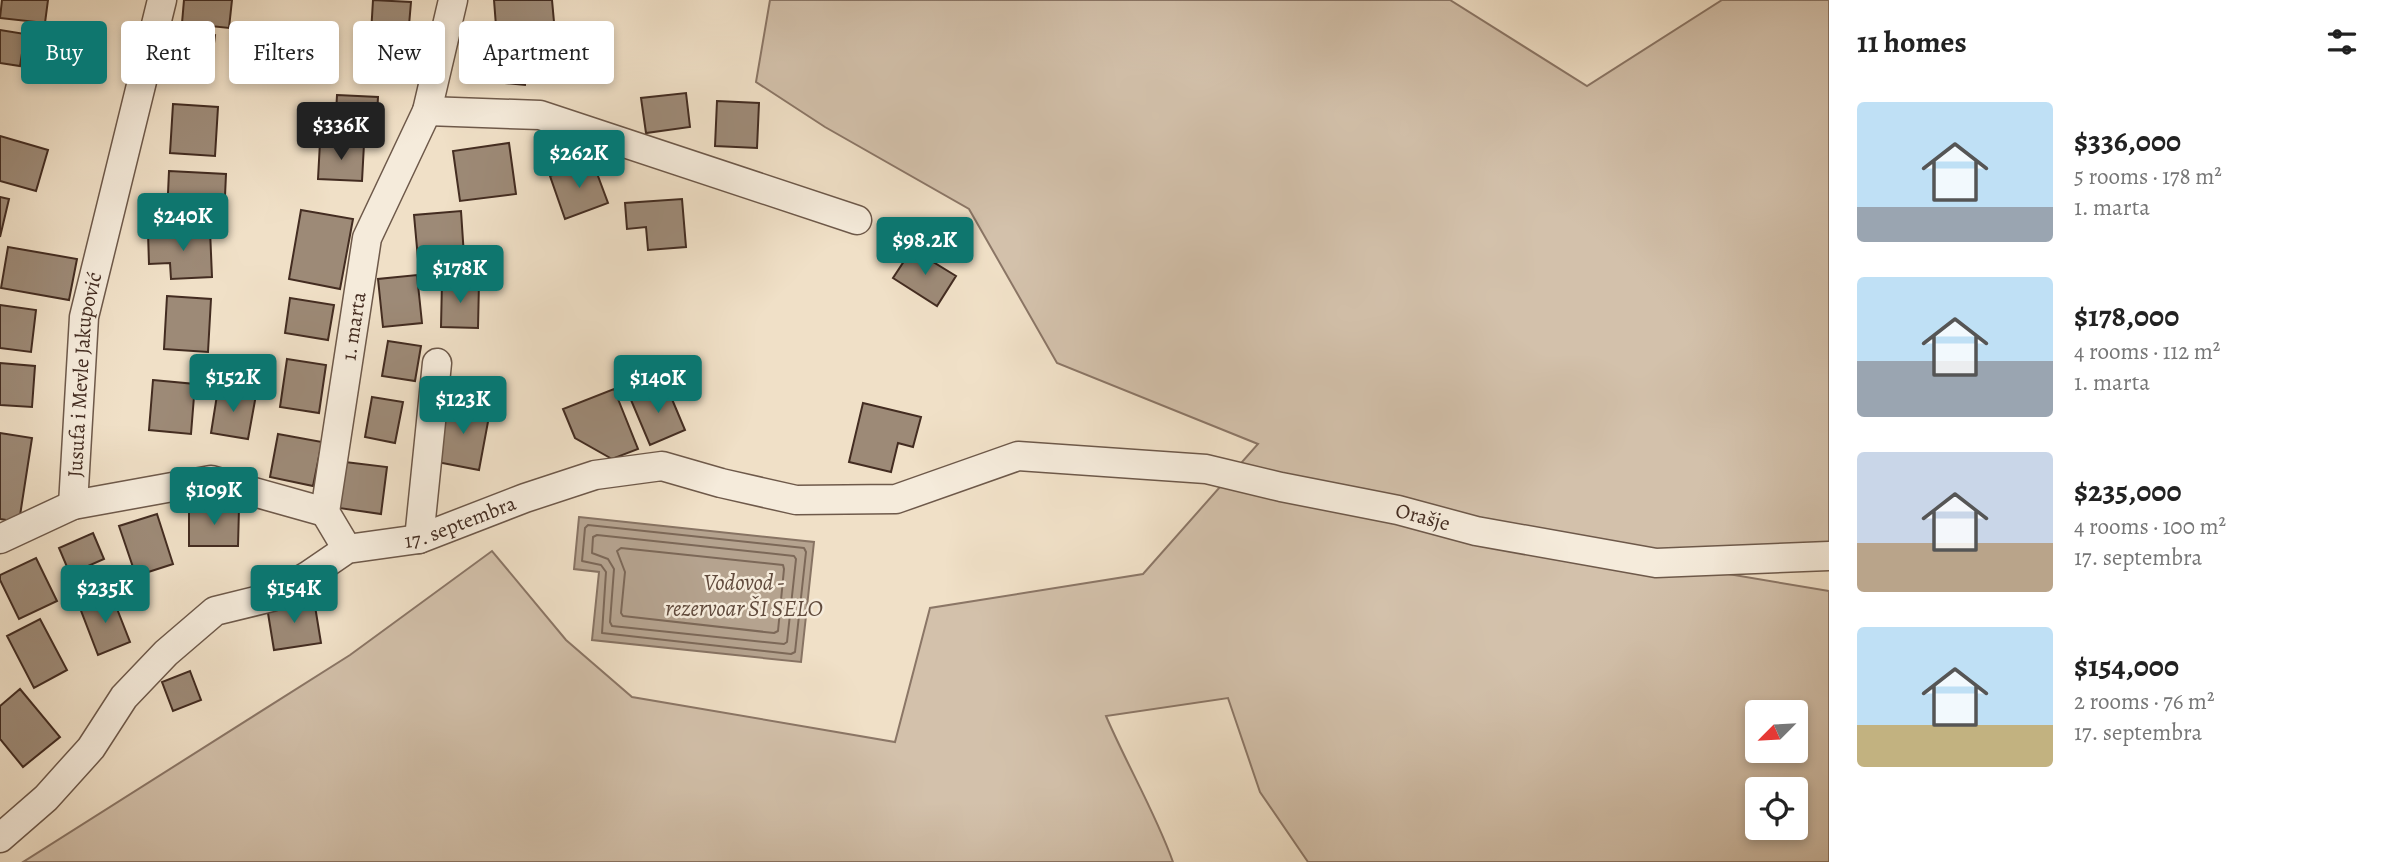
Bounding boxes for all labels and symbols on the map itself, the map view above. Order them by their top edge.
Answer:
pin: $336K [292,102,390,162]
pin: $262K [530,130,628,190]
pin: $240K [134,194,232,253]
pin: $98.2K [868,218,982,277]
pin: $178K [411,246,509,305]
street label: Jusufa i Mevle Jakupović [61,269,109,478]
street label: 1. marta [334,290,373,363]
pin: $152K [184,354,282,414]
pin: $140K [609,356,707,415]
pin: $123K [414,376,512,436]
pin: $109K [165,468,263,527]
street label: 17. septembra [403,489,520,555]
street label: Orašje [1393,496,1453,537]
pin: $235K [56,566,154,625]
pin: $154K [245,566,343,625]
water label: Vodovod - rezervoar ŠI SELO [665,567,823,624]
north arrow [1745,700,1808,763]

